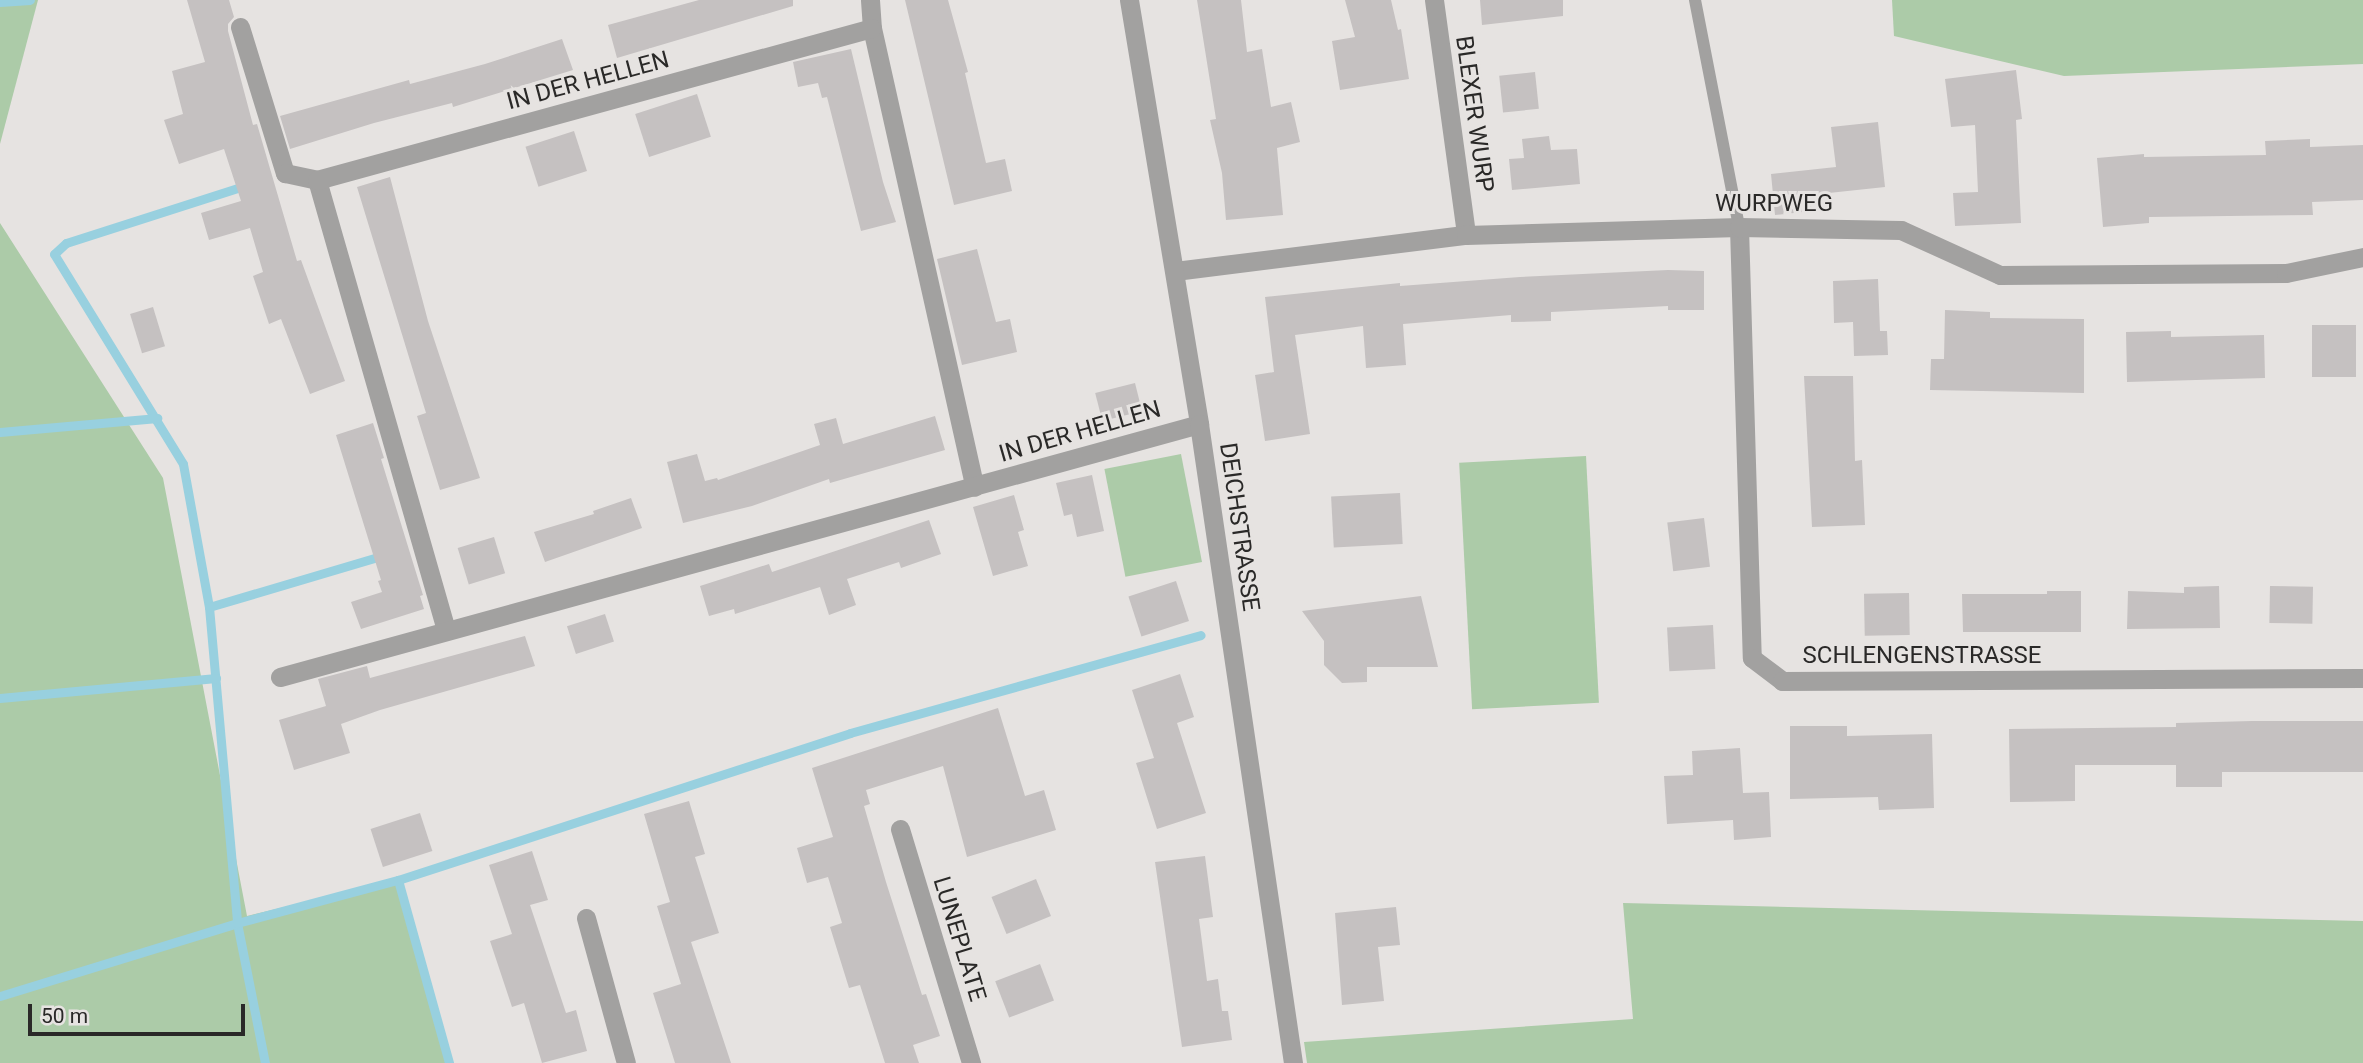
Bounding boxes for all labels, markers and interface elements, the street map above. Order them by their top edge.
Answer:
street label: BLEXER WURP [1449,34,1499,194]
street label: IN DER HELLEN [504,45,672,117]
street label: WURPWEG [1715,190,1833,218]
street label: IN DER HELLEN [996,395,1164,469]
street label: DEICHSTRASSE [1213,441,1265,613]
street label: SCHLENGENSTRASSE [1803,642,2041,670]
street label: LUNEPLATE [926,873,992,1005]
scale bar [32,990,248,1034]
text: 50 m [41,1004,88,1028]

